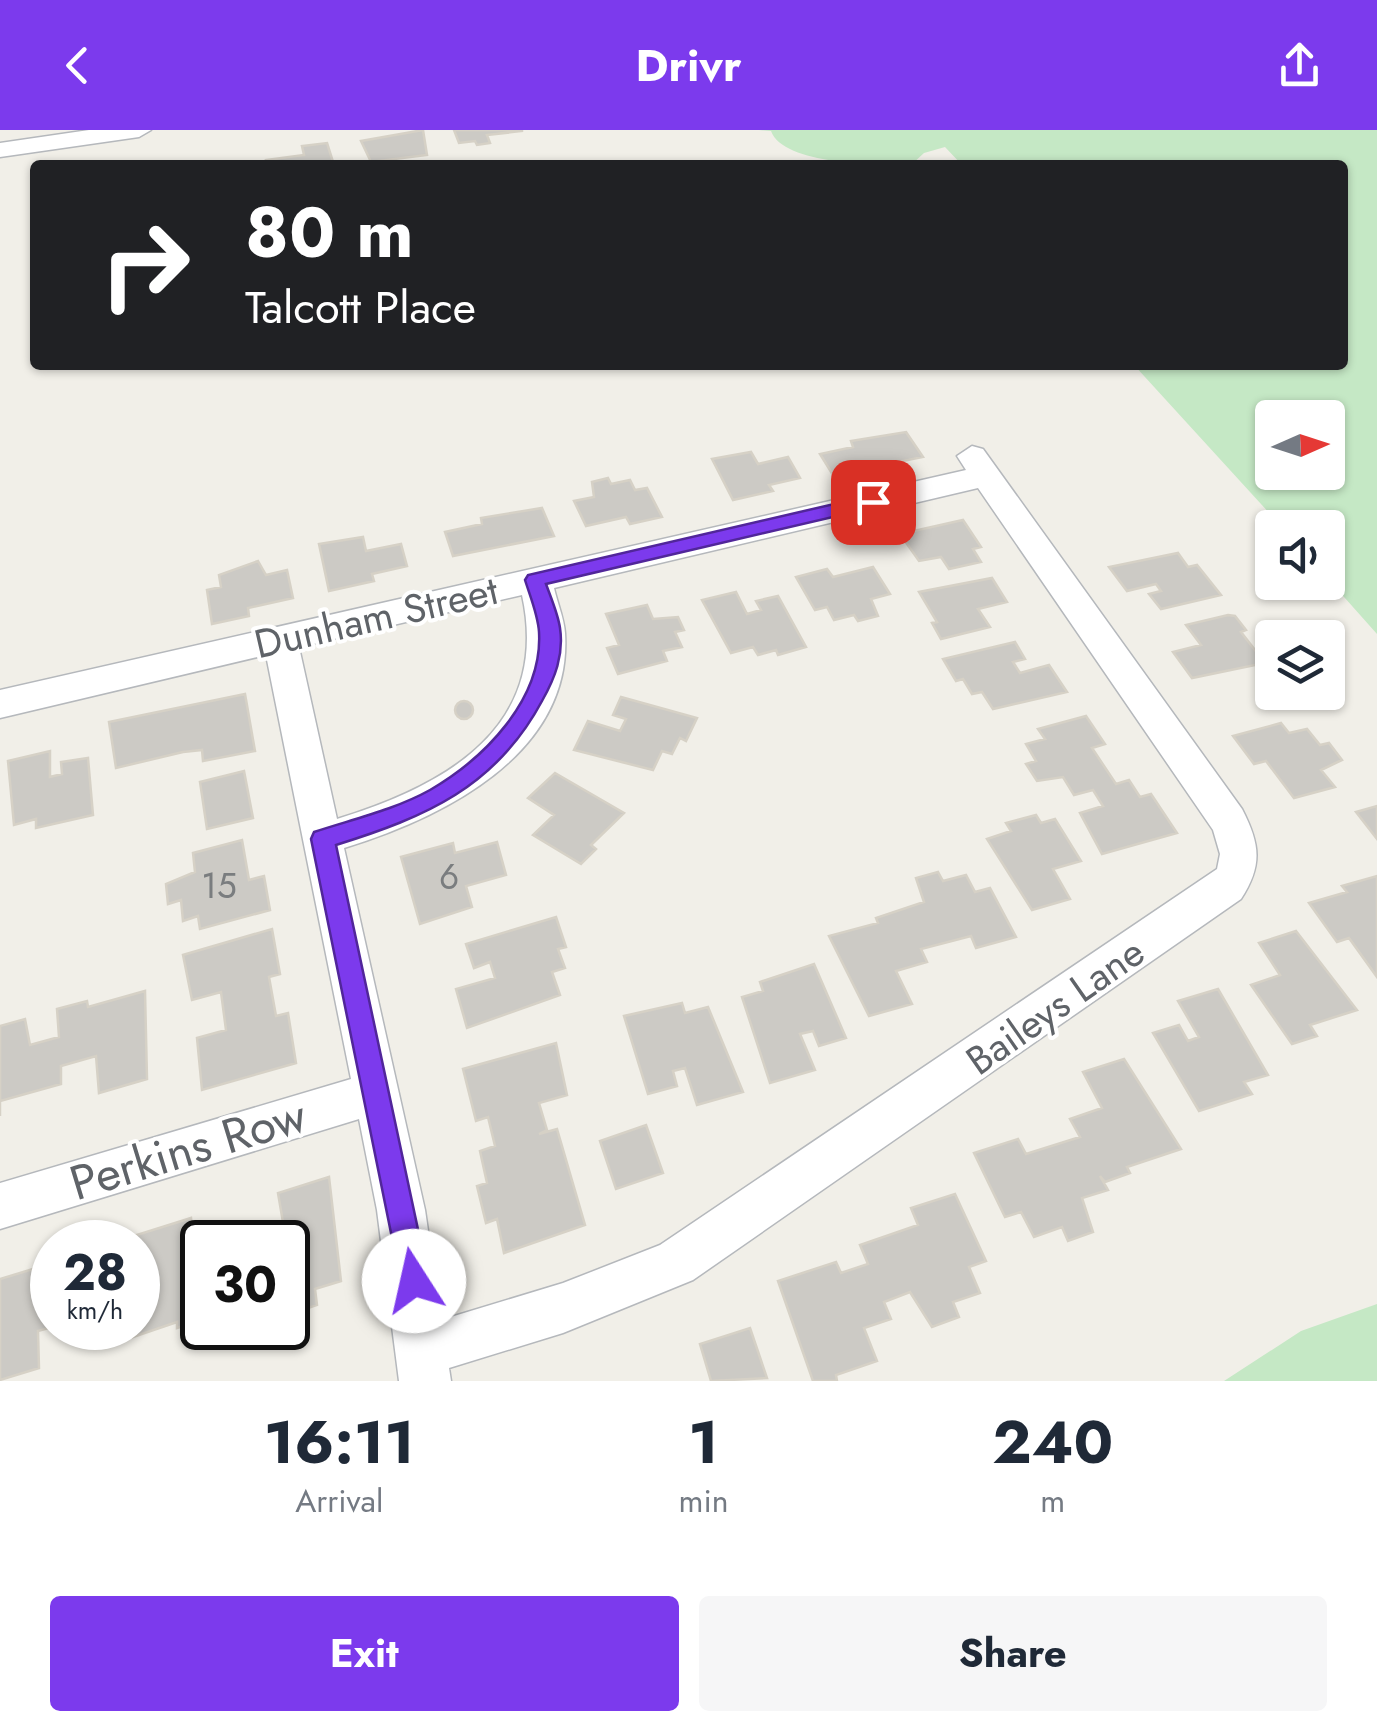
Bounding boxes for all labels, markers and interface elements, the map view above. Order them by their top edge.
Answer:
text: Drivr [635,33,742,98]
icon: back [50,38,105,93]
icon: share [1272,38,1327,93]
text: 80 m [245,182,414,283]
icon: right [80,200,210,330]
text: Talcott Place [245,275,476,340]
north arrow [1255,400,1345,490]
map controls [1255,400,1345,710]
pin [831,460,916,545]
icon: arrive [846,475,901,530]
button: sound [1255,510,1345,600]
street label: Dunham Street [249,561,504,673]
button: layers [1255,620,1345,710]
house number: 6 [439,852,459,902]
house number: 15 [201,861,237,911]
street label: Baileys Lane [954,923,1156,1089]
street label: Perkins Row [61,1080,315,1218]
speed limit sign: 30 [180,1220,310,1350]
position arrow [362,1229,466,1333]
text: 28 [63,1236,127,1309]
text: km/h [67,1292,123,1328]
text: 16:11 [264,1399,415,1486]
text: 1 [688,1399,719,1486]
text: 240 [992,1399,1113,1486]
text: Arrival [295,1478,383,1524]
text: min [679,1478,729,1524]
text: m [1040,1478,1065,1524]
button: Exit [50,1596,679,1711]
button: Share [699,1596,1327,1711]

